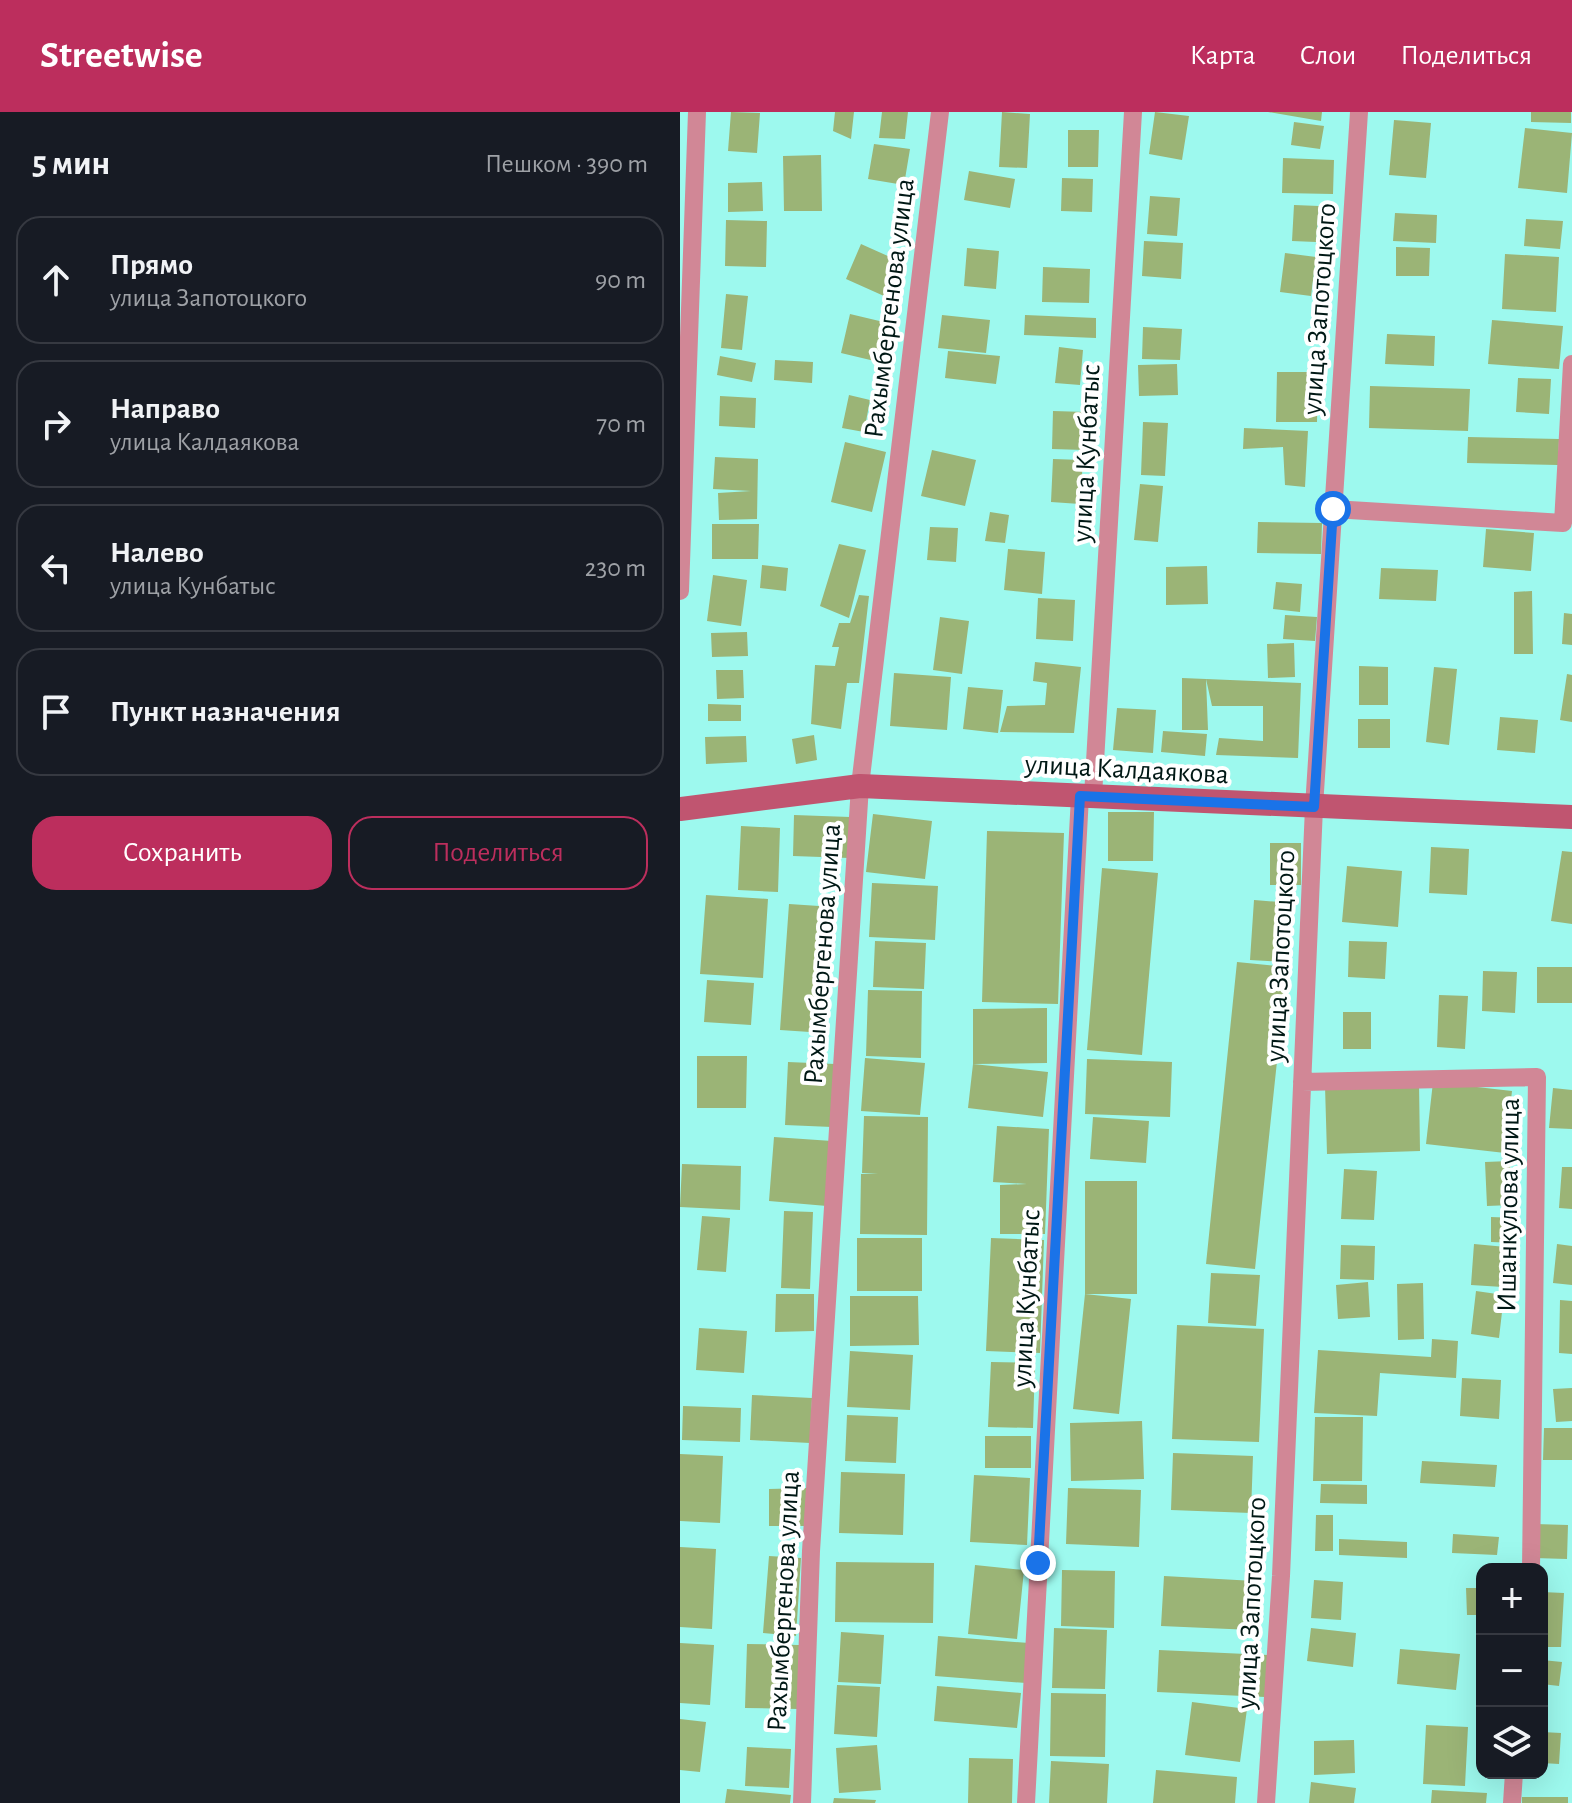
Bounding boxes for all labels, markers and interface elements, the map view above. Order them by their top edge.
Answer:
text: Streetwise [40,37,203,75]
text: Карта [1190,42,1256,70]
text: Слои [1300,42,1356,70]
text: Поделиться [1400,42,1532,70]
text: 5 мин [32,147,110,181]
text: Пешком · 390 m [485,151,648,177]
street label: Рахымбергенова улица [860,177,920,440]
street label: улица Запотоцкого [1299,202,1341,417]
text: Прямо [110,250,193,280]
icon: ahead [34,258,78,302]
text: 90 m [595,267,646,293]
text: улица Запотоцкого [110,285,307,311]
street label: улица Кунбатыс [1068,363,1106,544]
text: Направо [110,394,220,424]
icon: right [34,402,78,446]
text: 70 m [596,411,646,437]
text: улица Калдаякова [110,429,300,455]
route start [1315,491,1351,527]
text: Налево [110,538,204,568]
icon: left [34,546,78,590]
text: 230 m [585,555,646,581]
text: улица Кунбатыс [110,573,276,599]
icon: arrive [34,690,78,734]
text: Пункт назначения [110,697,341,727]
street label: улица Калдаякова [1023,751,1230,789]
button: Сохранить [32,816,332,890]
button: Поделиться [348,816,648,890]
street label: Рахымбергенова улица [800,823,846,1085]
street label: улица Запотоцкого [1261,849,1301,1064]
street label: Ишанкулова улица [1493,1097,1525,1312]
street label: улица Кунбатыс [1008,1208,1046,1389]
street label: Рахымбергенова улица [763,1470,805,1732]
street label: улица Запотоцкого [1232,1496,1272,1711]
route end [1020,1545,1056,1581]
map controls [1476,1563,1548,1779]
button: + [1476,1563,1548,1635]
button: − [1476,1635,1548,1707]
button: layers [1476,1707,1548,1779]

